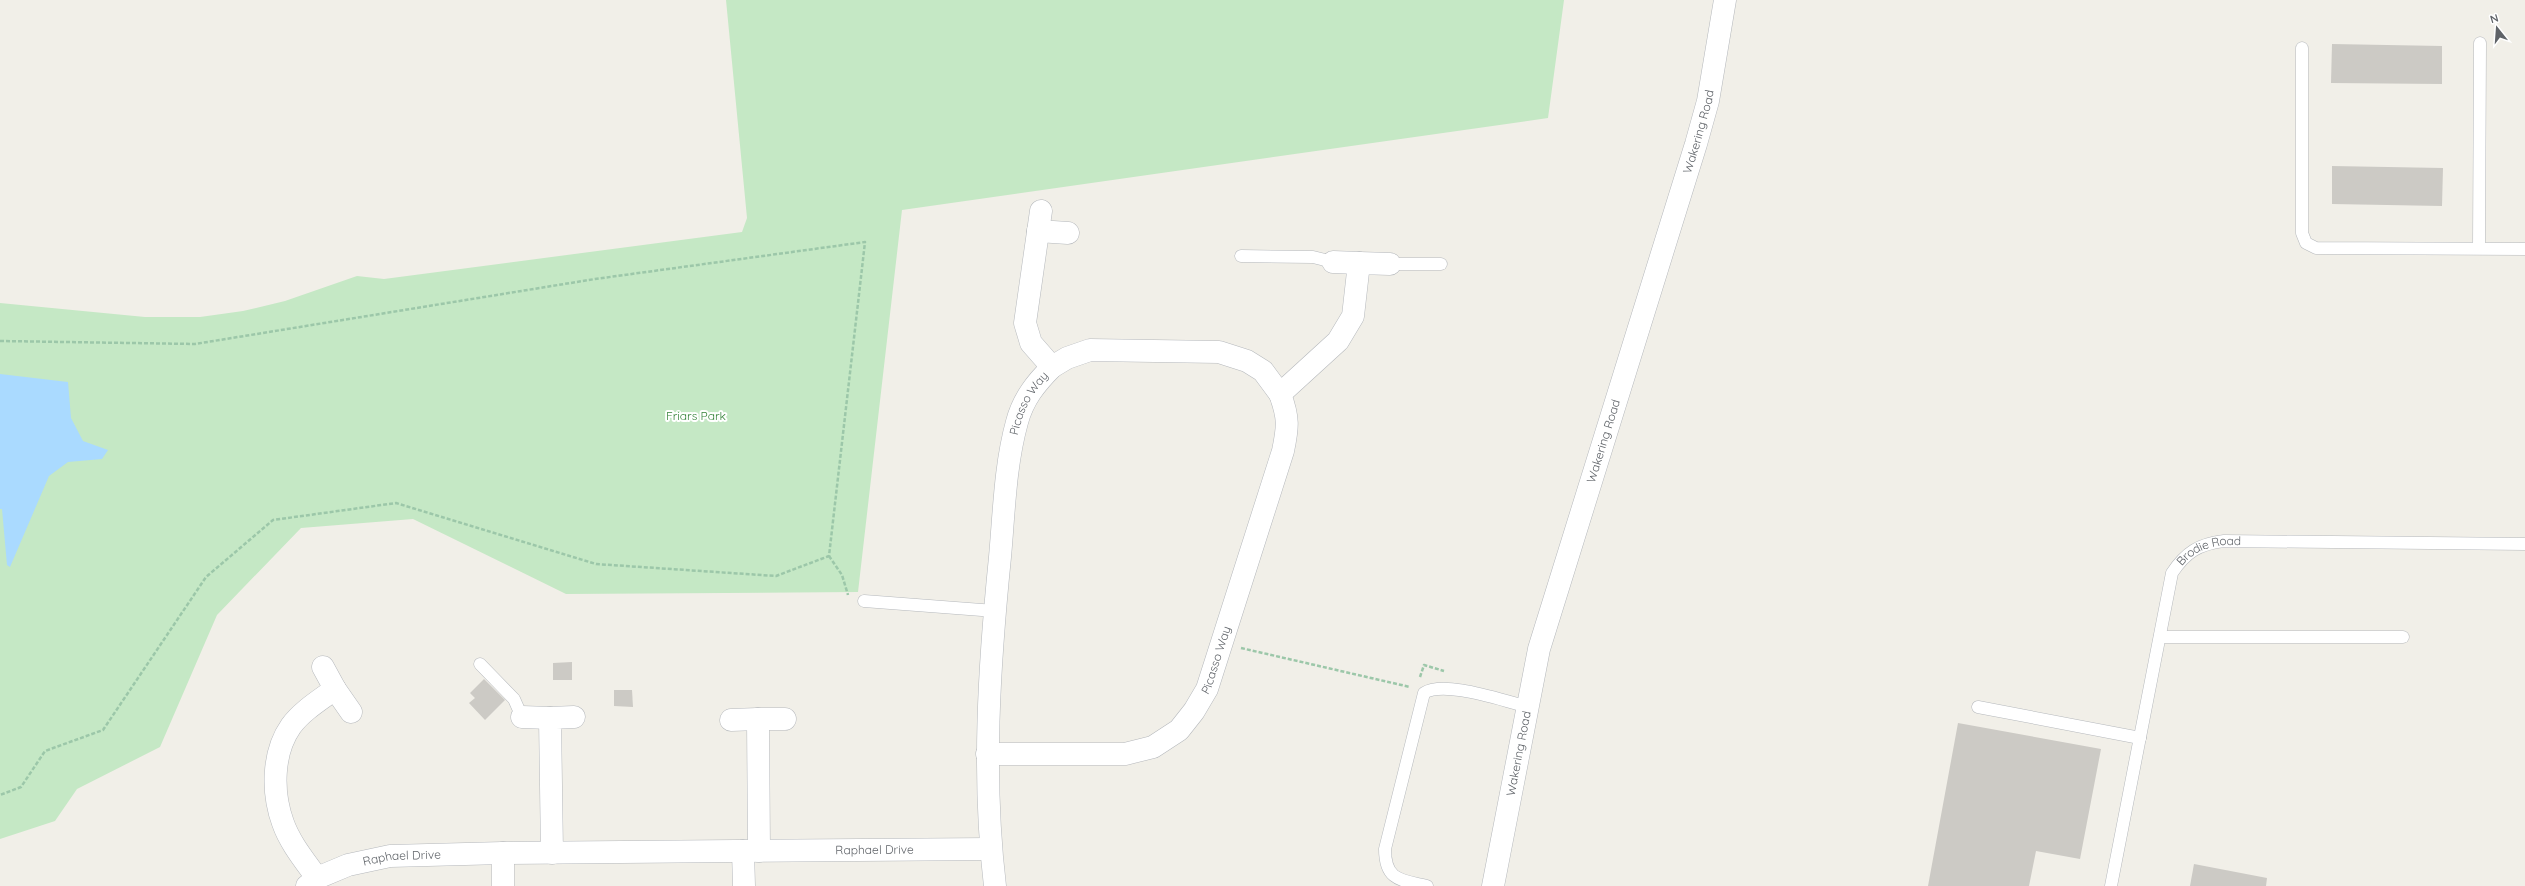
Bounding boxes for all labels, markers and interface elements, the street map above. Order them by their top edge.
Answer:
north arrow [2477,8,2517,48]
text: N [2488,11,2500,26]
street label: Wakering Road [1679,89,1717,175]
street label: Picasso Way [1006,368,1051,437]
street label: Wakering Road [1583,398,1623,485]
park label: Friars Park [666,408,726,423]
street label: Brodie Road [2173,533,2241,568]
street label: Picasso Way [1198,624,1234,697]
street label: Wakering Road [1503,710,1534,797]
street label: Raphael Drive [835,842,914,857]
street label: Raphael Drive [361,847,441,869]

